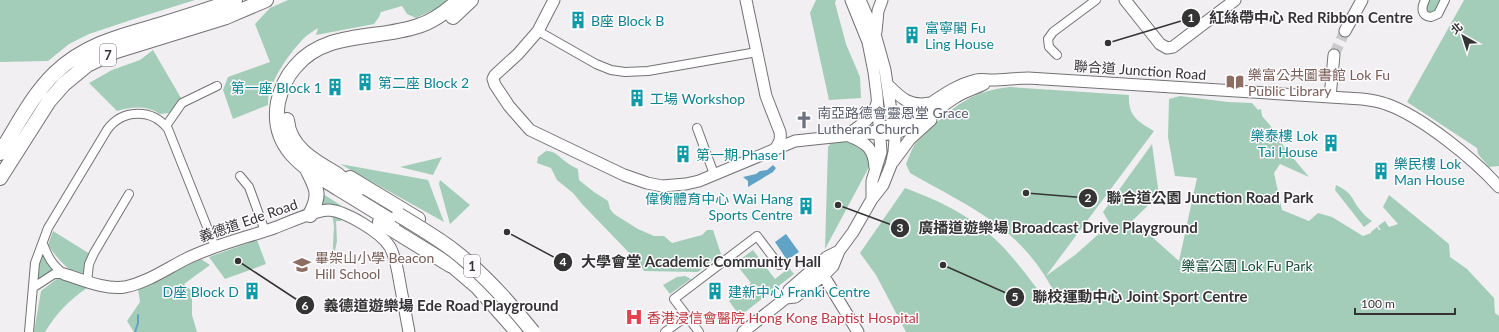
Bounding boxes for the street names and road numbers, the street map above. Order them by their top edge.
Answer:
road number: 7 [100,44,116,66]
street label: 聯合道 Junction Road [1073,57,1207,83]
street label: 義德道 Ede Road [196,195,300,245]
road number: 1 [464,255,480,277]

